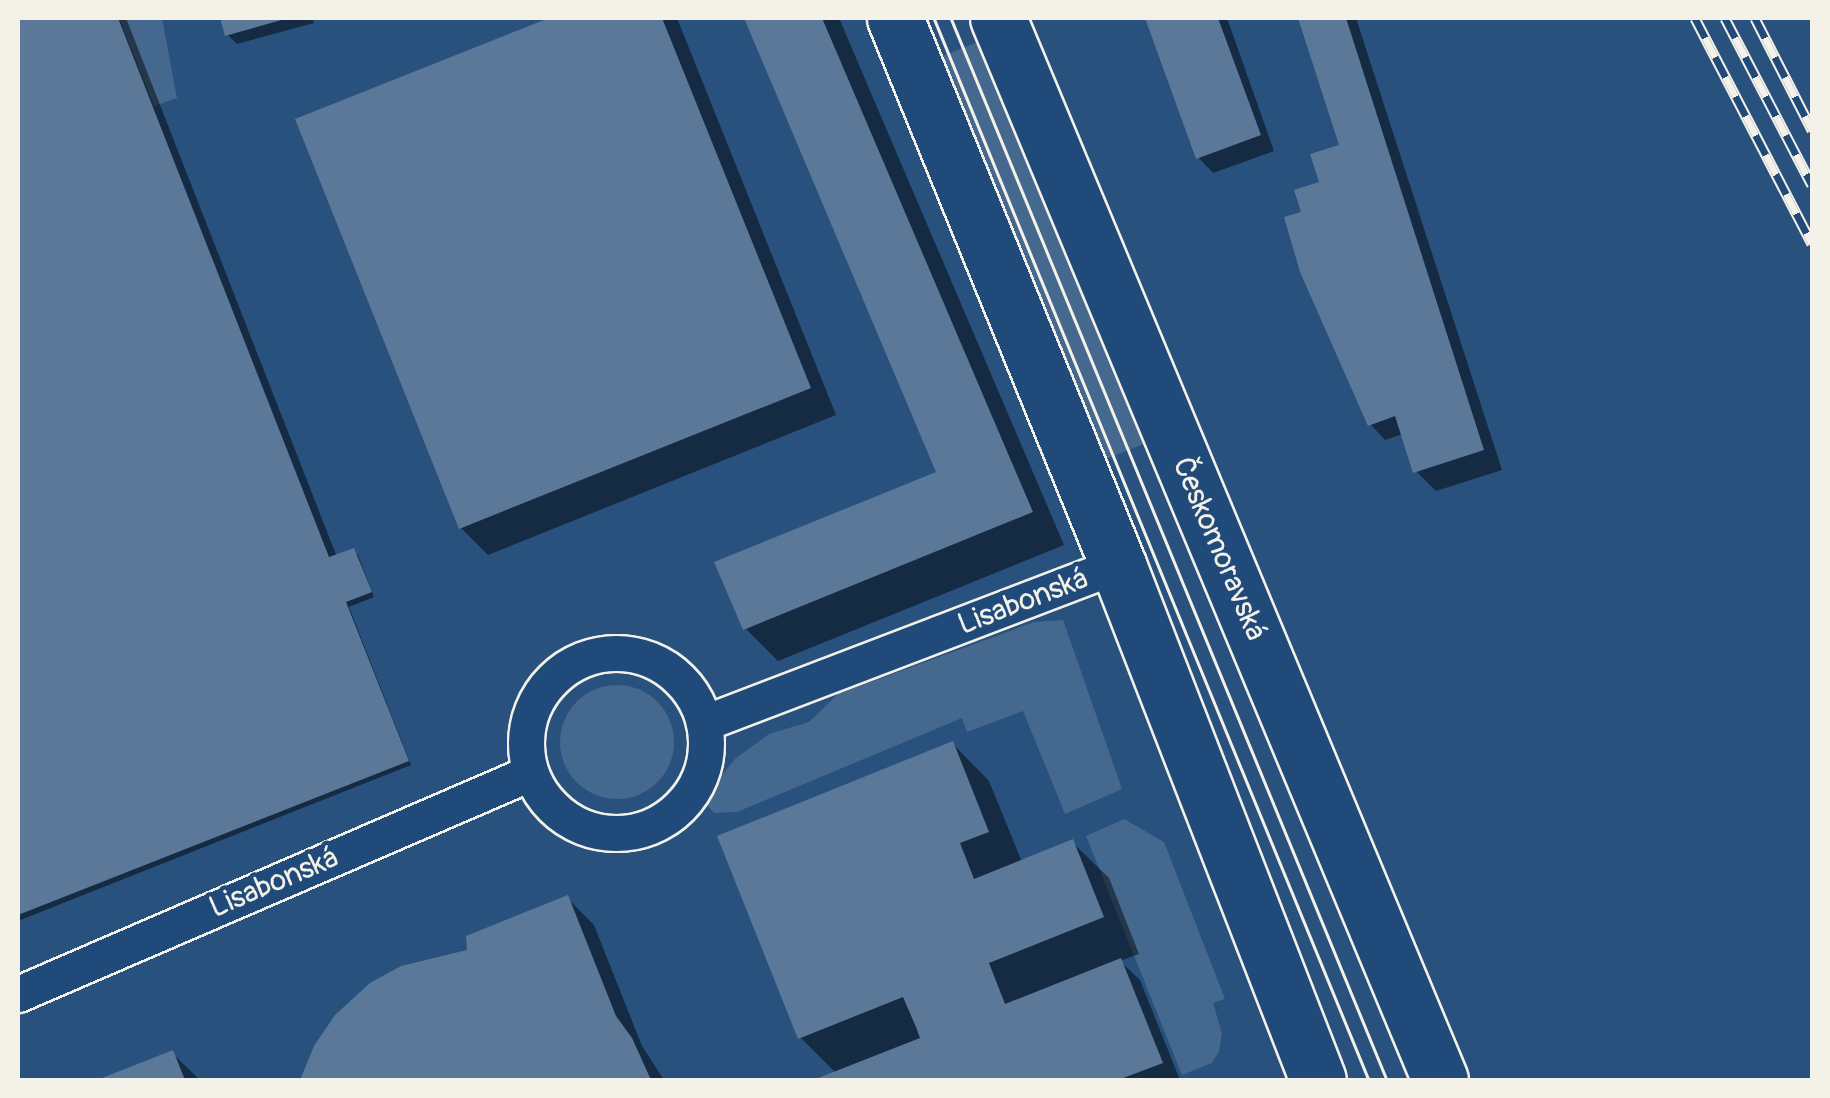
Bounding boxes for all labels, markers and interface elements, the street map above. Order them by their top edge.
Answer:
street label: Českomoravská [1164,452,1274,646]
street label: Lisabonská [953,561,1093,643]
street label: Lisabonská [204,840,344,926]

